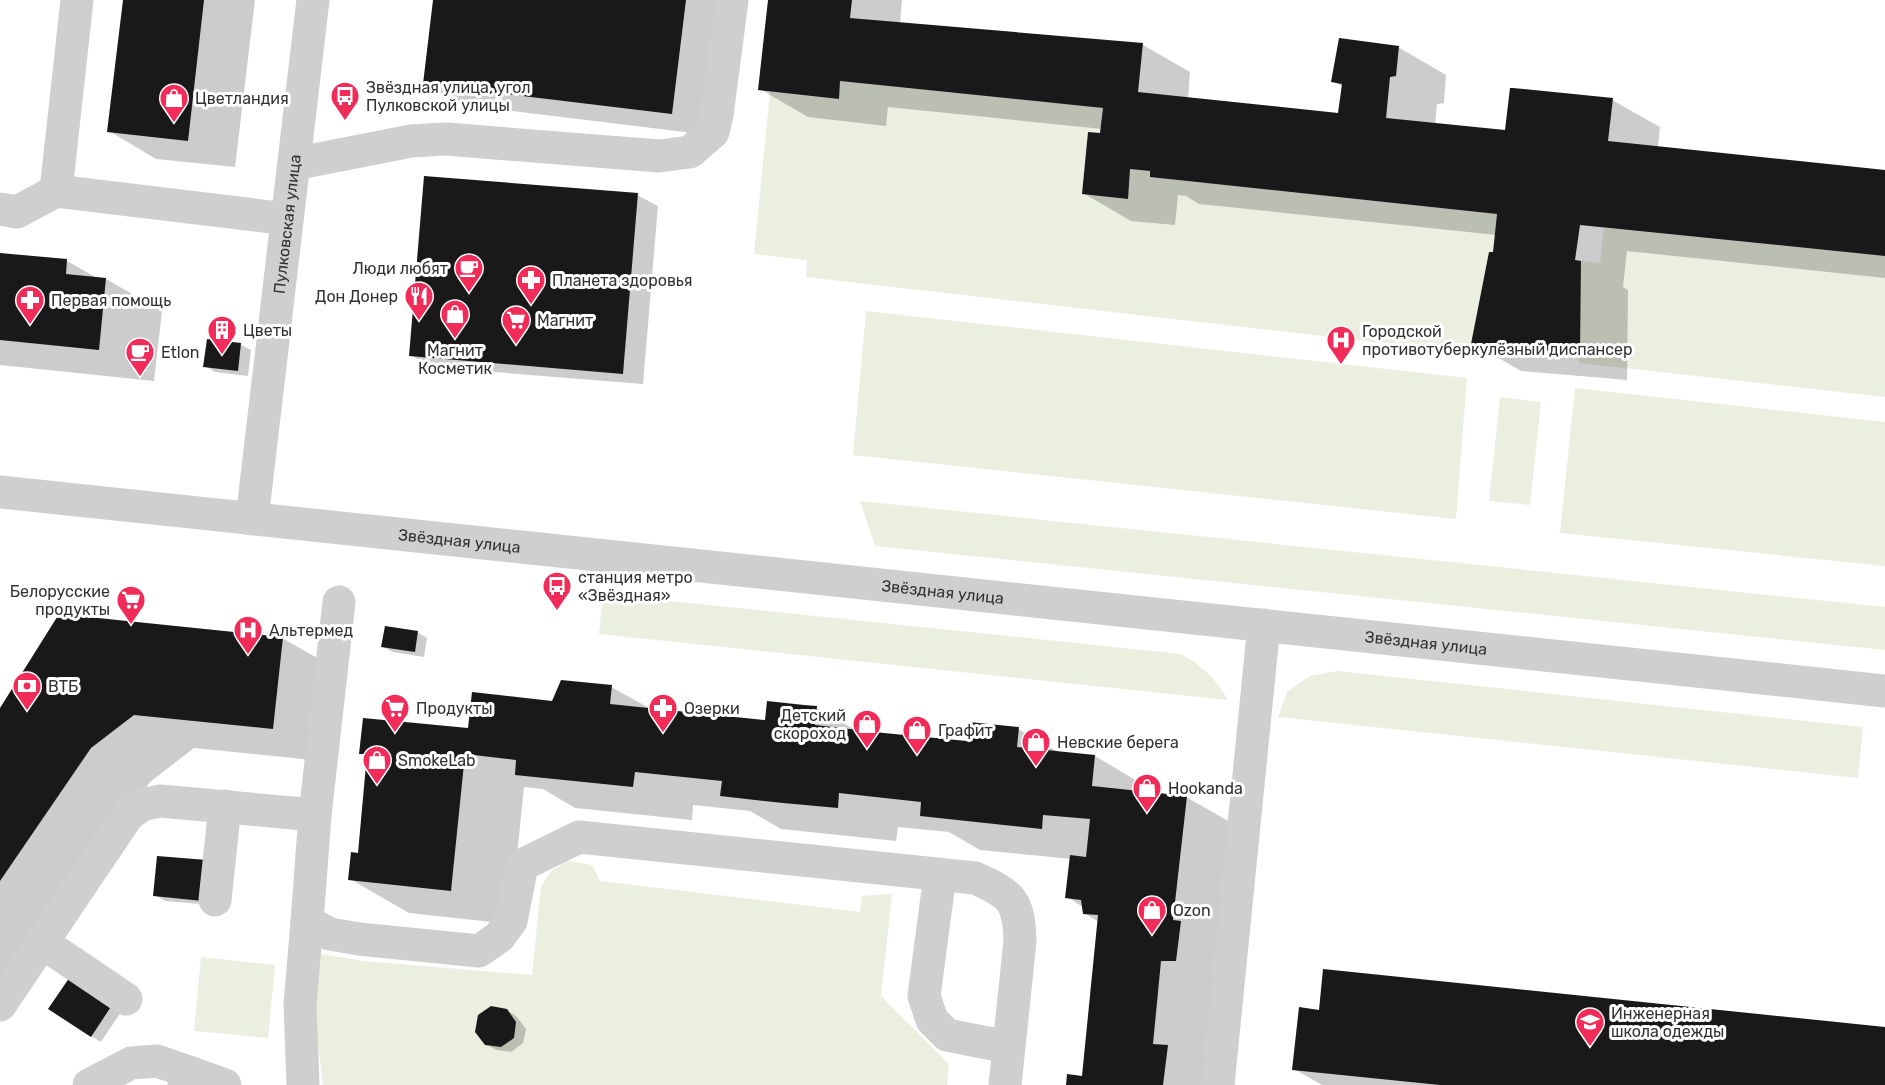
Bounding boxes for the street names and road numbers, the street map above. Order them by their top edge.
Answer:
street label: Пулковская улица [269,153,304,295]
street label: Звёздная улица [397,525,522,556]
street label: Звёздная улица [881,576,1005,607]
street label: Звёздная улица [1364,627,1488,658]

